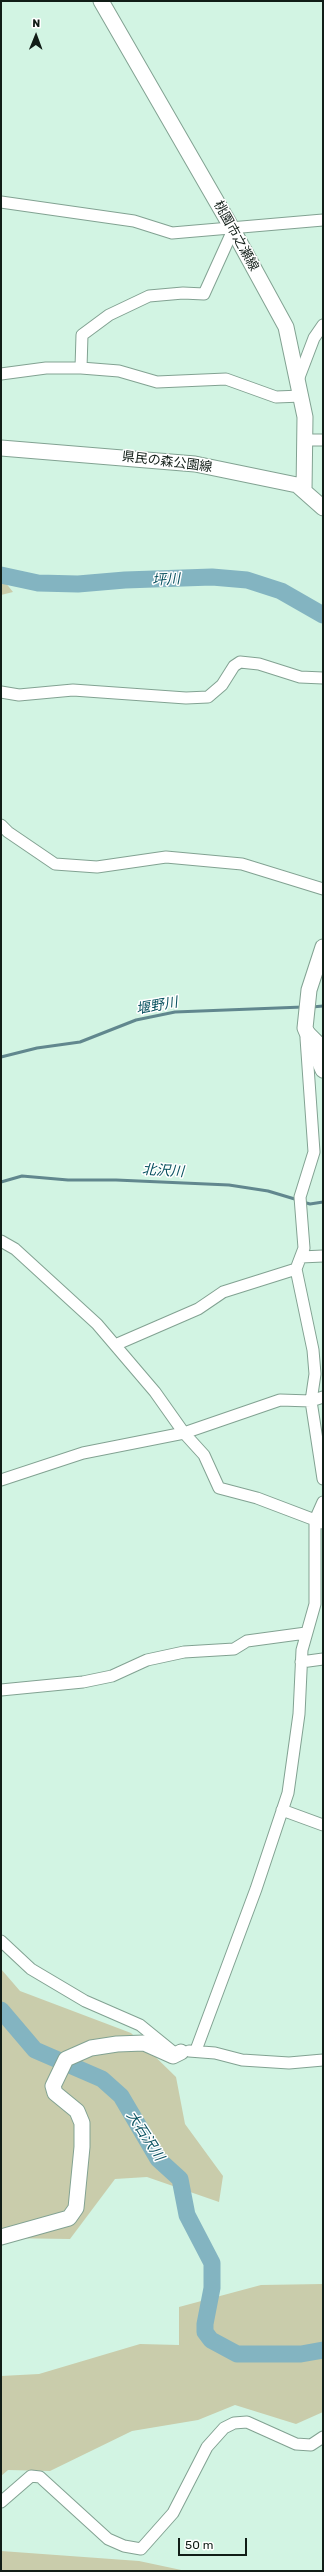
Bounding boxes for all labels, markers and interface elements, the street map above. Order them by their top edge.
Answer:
north arrow [16,16,56,56]
text: N [32,17,40,30]
street label: 桃園市之瀬線 [210,198,262,274]
street label: 県民の森公園線 [121,449,213,475]
water label: 坪川 [152,571,180,589]
water label: 堰野川 [135,994,179,1018]
water label: 北沢川 [142,1162,184,1180]
water label: 大石沢川 [123,2108,167,2164]
scale bar [180,2530,249,2556]
text: 50 m [185,2538,213,2552]

